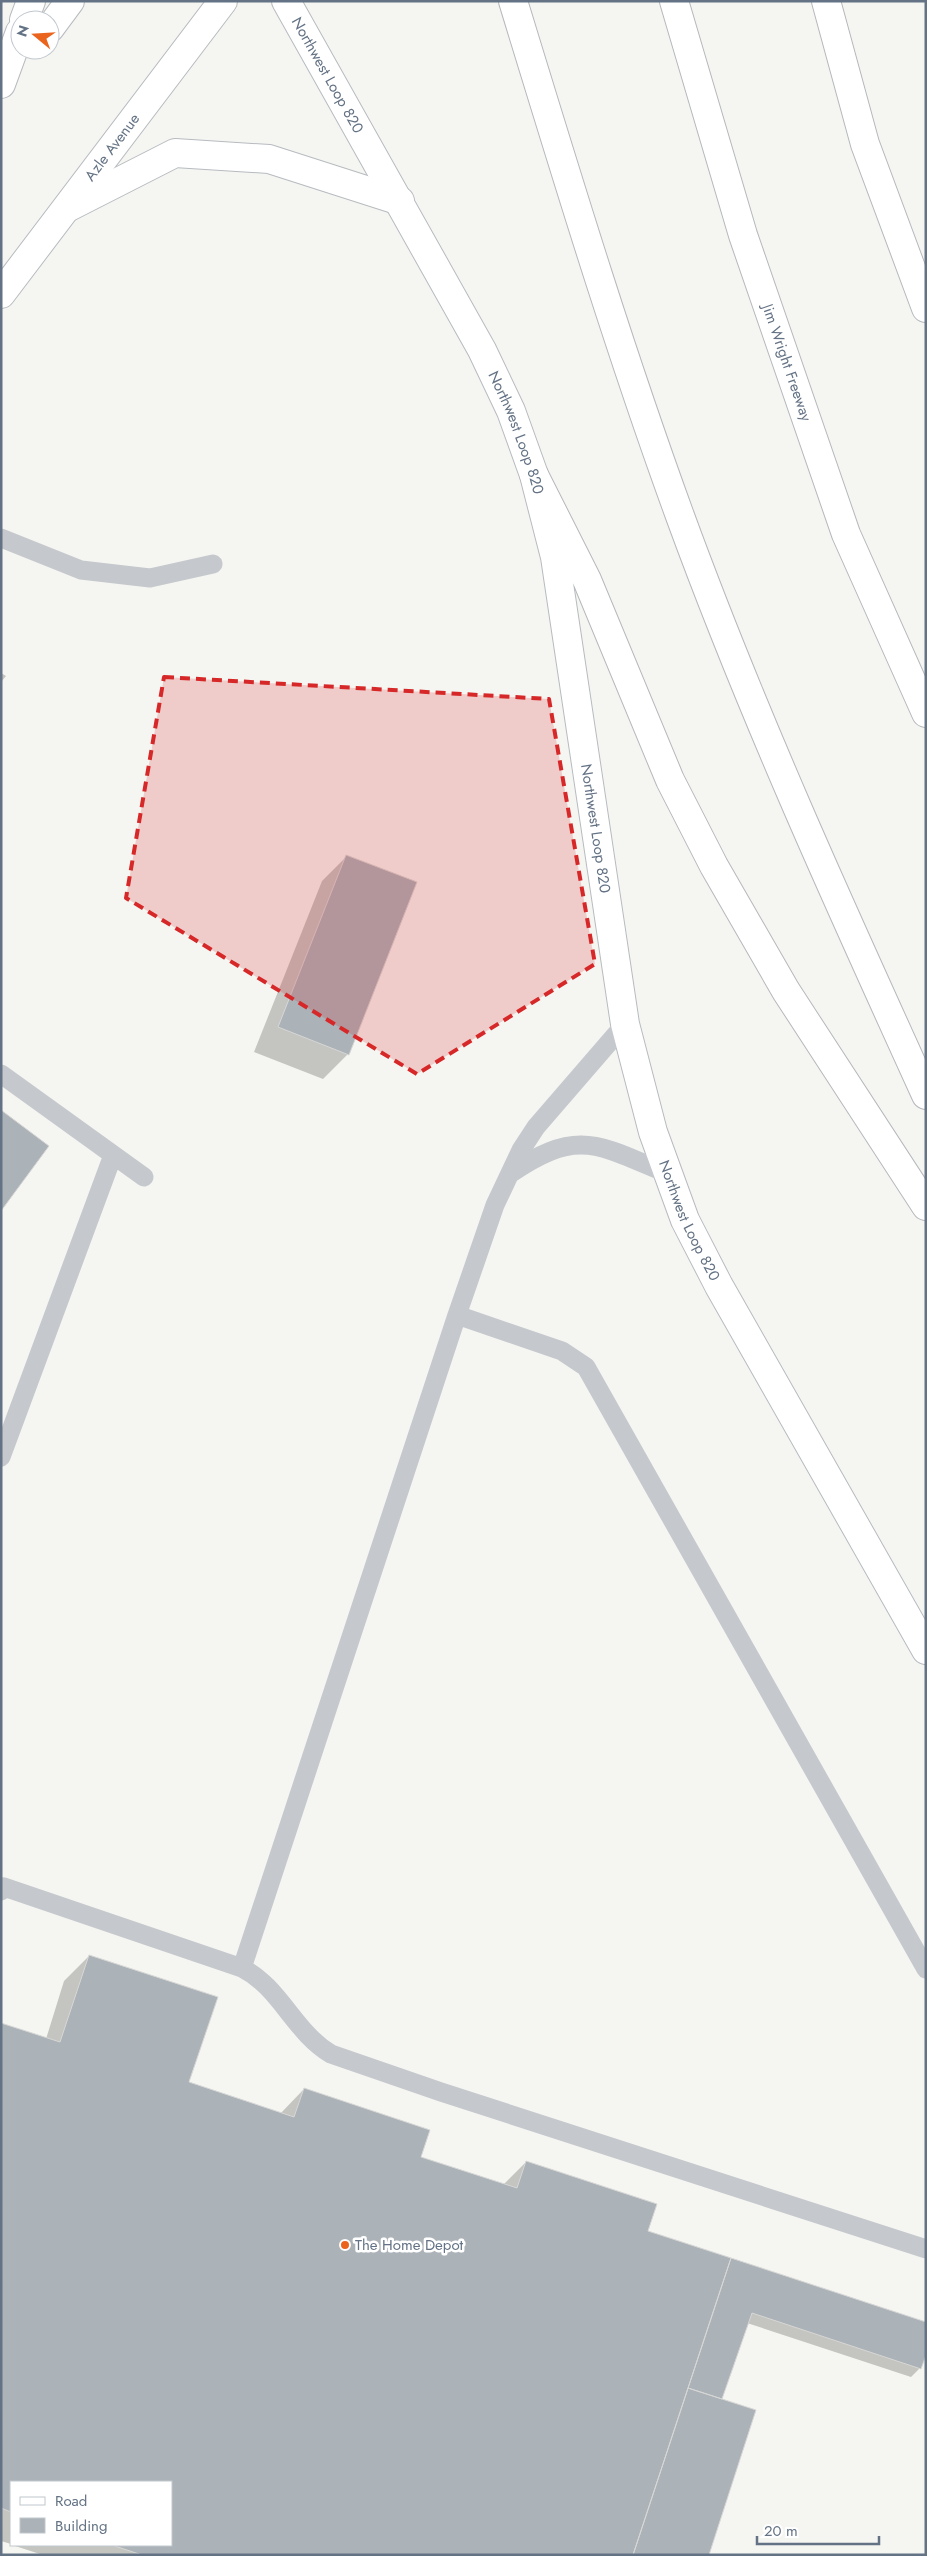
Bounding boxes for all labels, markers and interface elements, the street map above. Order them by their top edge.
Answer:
north arrow [10,10,60,60]
street label: Northwest Loop 820 [286,13,369,137]
text: N [11,23,34,39]
street label: Azle Avenue [79,109,145,186]
street label: Jim Wright Freeway [756,299,817,425]
street label: Northwest Loop 820 [483,367,549,496]
street label: Northwest Loop 820 [575,762,616,895]
street label: Northwest Loop 820 [653,1157,726,1285]
place label: The Home Depot [355,2234,464,2256]
marker: The Home Depot [339,2239,351,2251]
legend [10,2481,172,2546]
text: Road [55,2490,87,2512]
scale bar [757,2514,880,2546]
text: Building [55,2515,107,2537]
text: 20 m [764,2520,798,2542]

